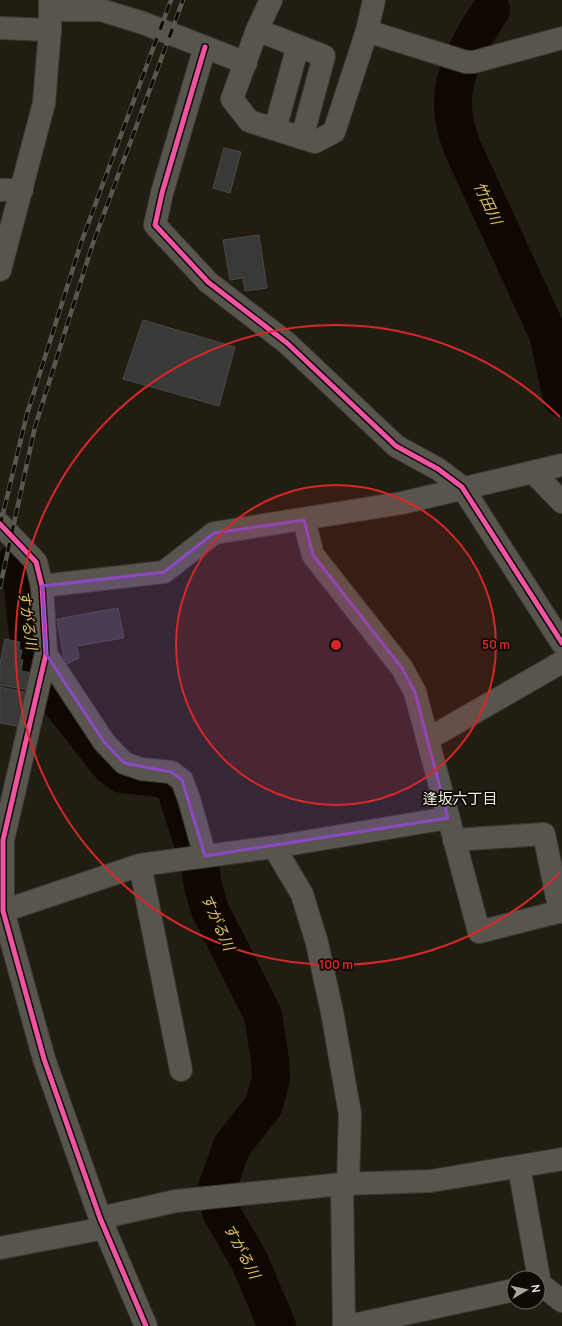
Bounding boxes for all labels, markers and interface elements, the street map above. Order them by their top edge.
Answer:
water label: 竹田川 [469,178,508,230]
water label: すがる川 [13,589,43,653]
text: 50 m [482,636,510,653]
centre of rings [329,638,343,652]
district label: 逢坂六丁目 [422,788,498,809]
water label: すがる川 [196,890,241,955]
text: 100 m [319,956,353,973]
water label: すがる川 [219,1220,266,1284]
north arrow [506,1270,546,1310]
text: N [528,1283,544,1294]

